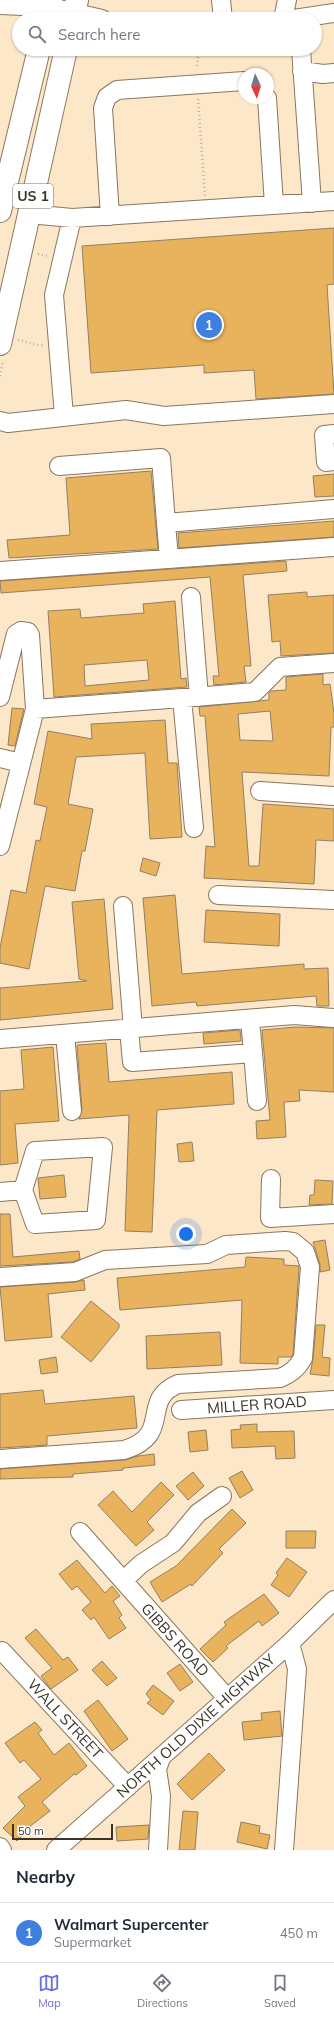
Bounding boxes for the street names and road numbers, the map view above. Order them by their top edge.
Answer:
road number: US 1 [13,184,53,208]
street label: MILLER ROAD [206,1392,308,1417]
street label: GIBBS ROAD [137,1599,213,1680]
street label: NORTH OLD DIXIE HIGHWAY [113,1649,279,1802]
street label: WALL STREET [24,1675,107,1763]

